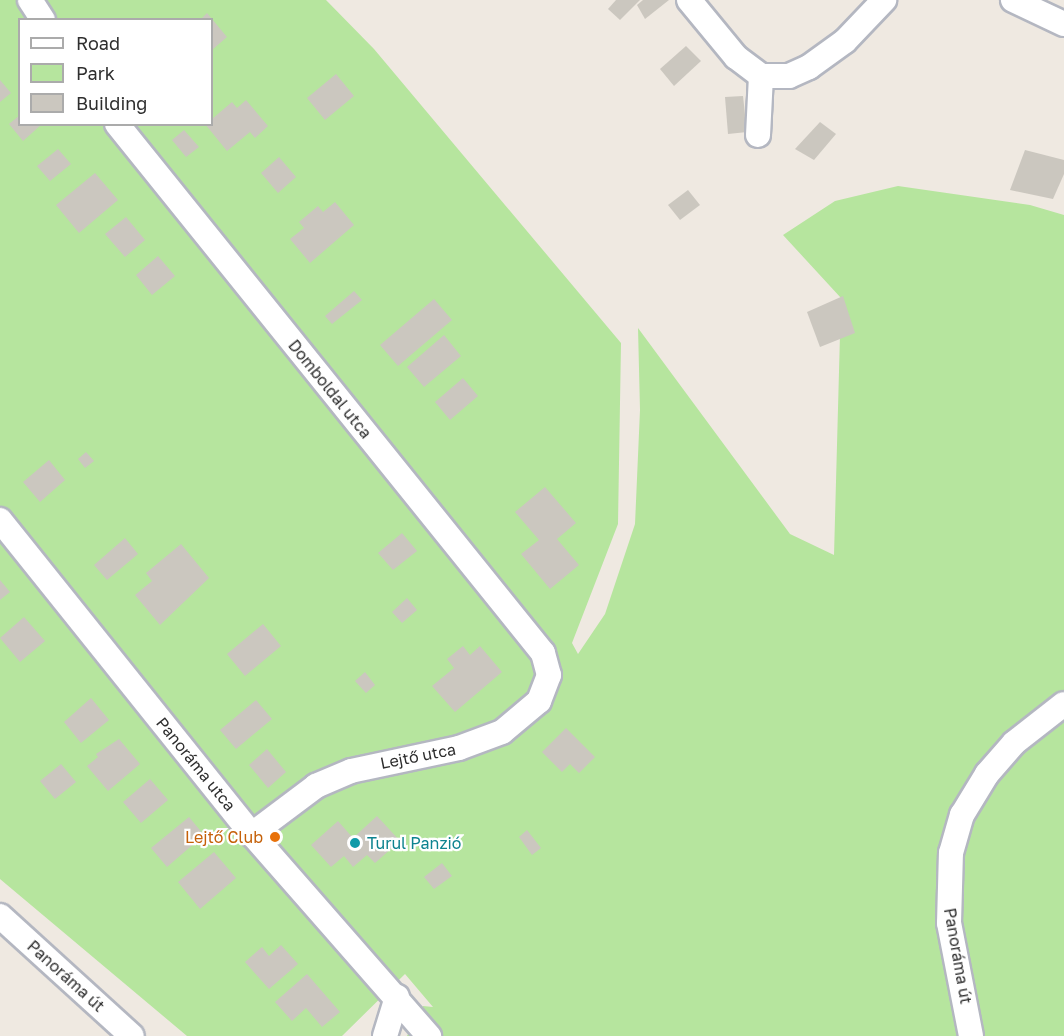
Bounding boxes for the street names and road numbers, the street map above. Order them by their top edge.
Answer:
street label: Domboldal utca [284,336,376,442]
street label: Panoráma utca [152,713,240,815]
street label: Lejtő utca [379,739,457,773]
street label: Panoráma út [940,906,976,1006]
street label: Panoráma út [23,936,109,1016]

